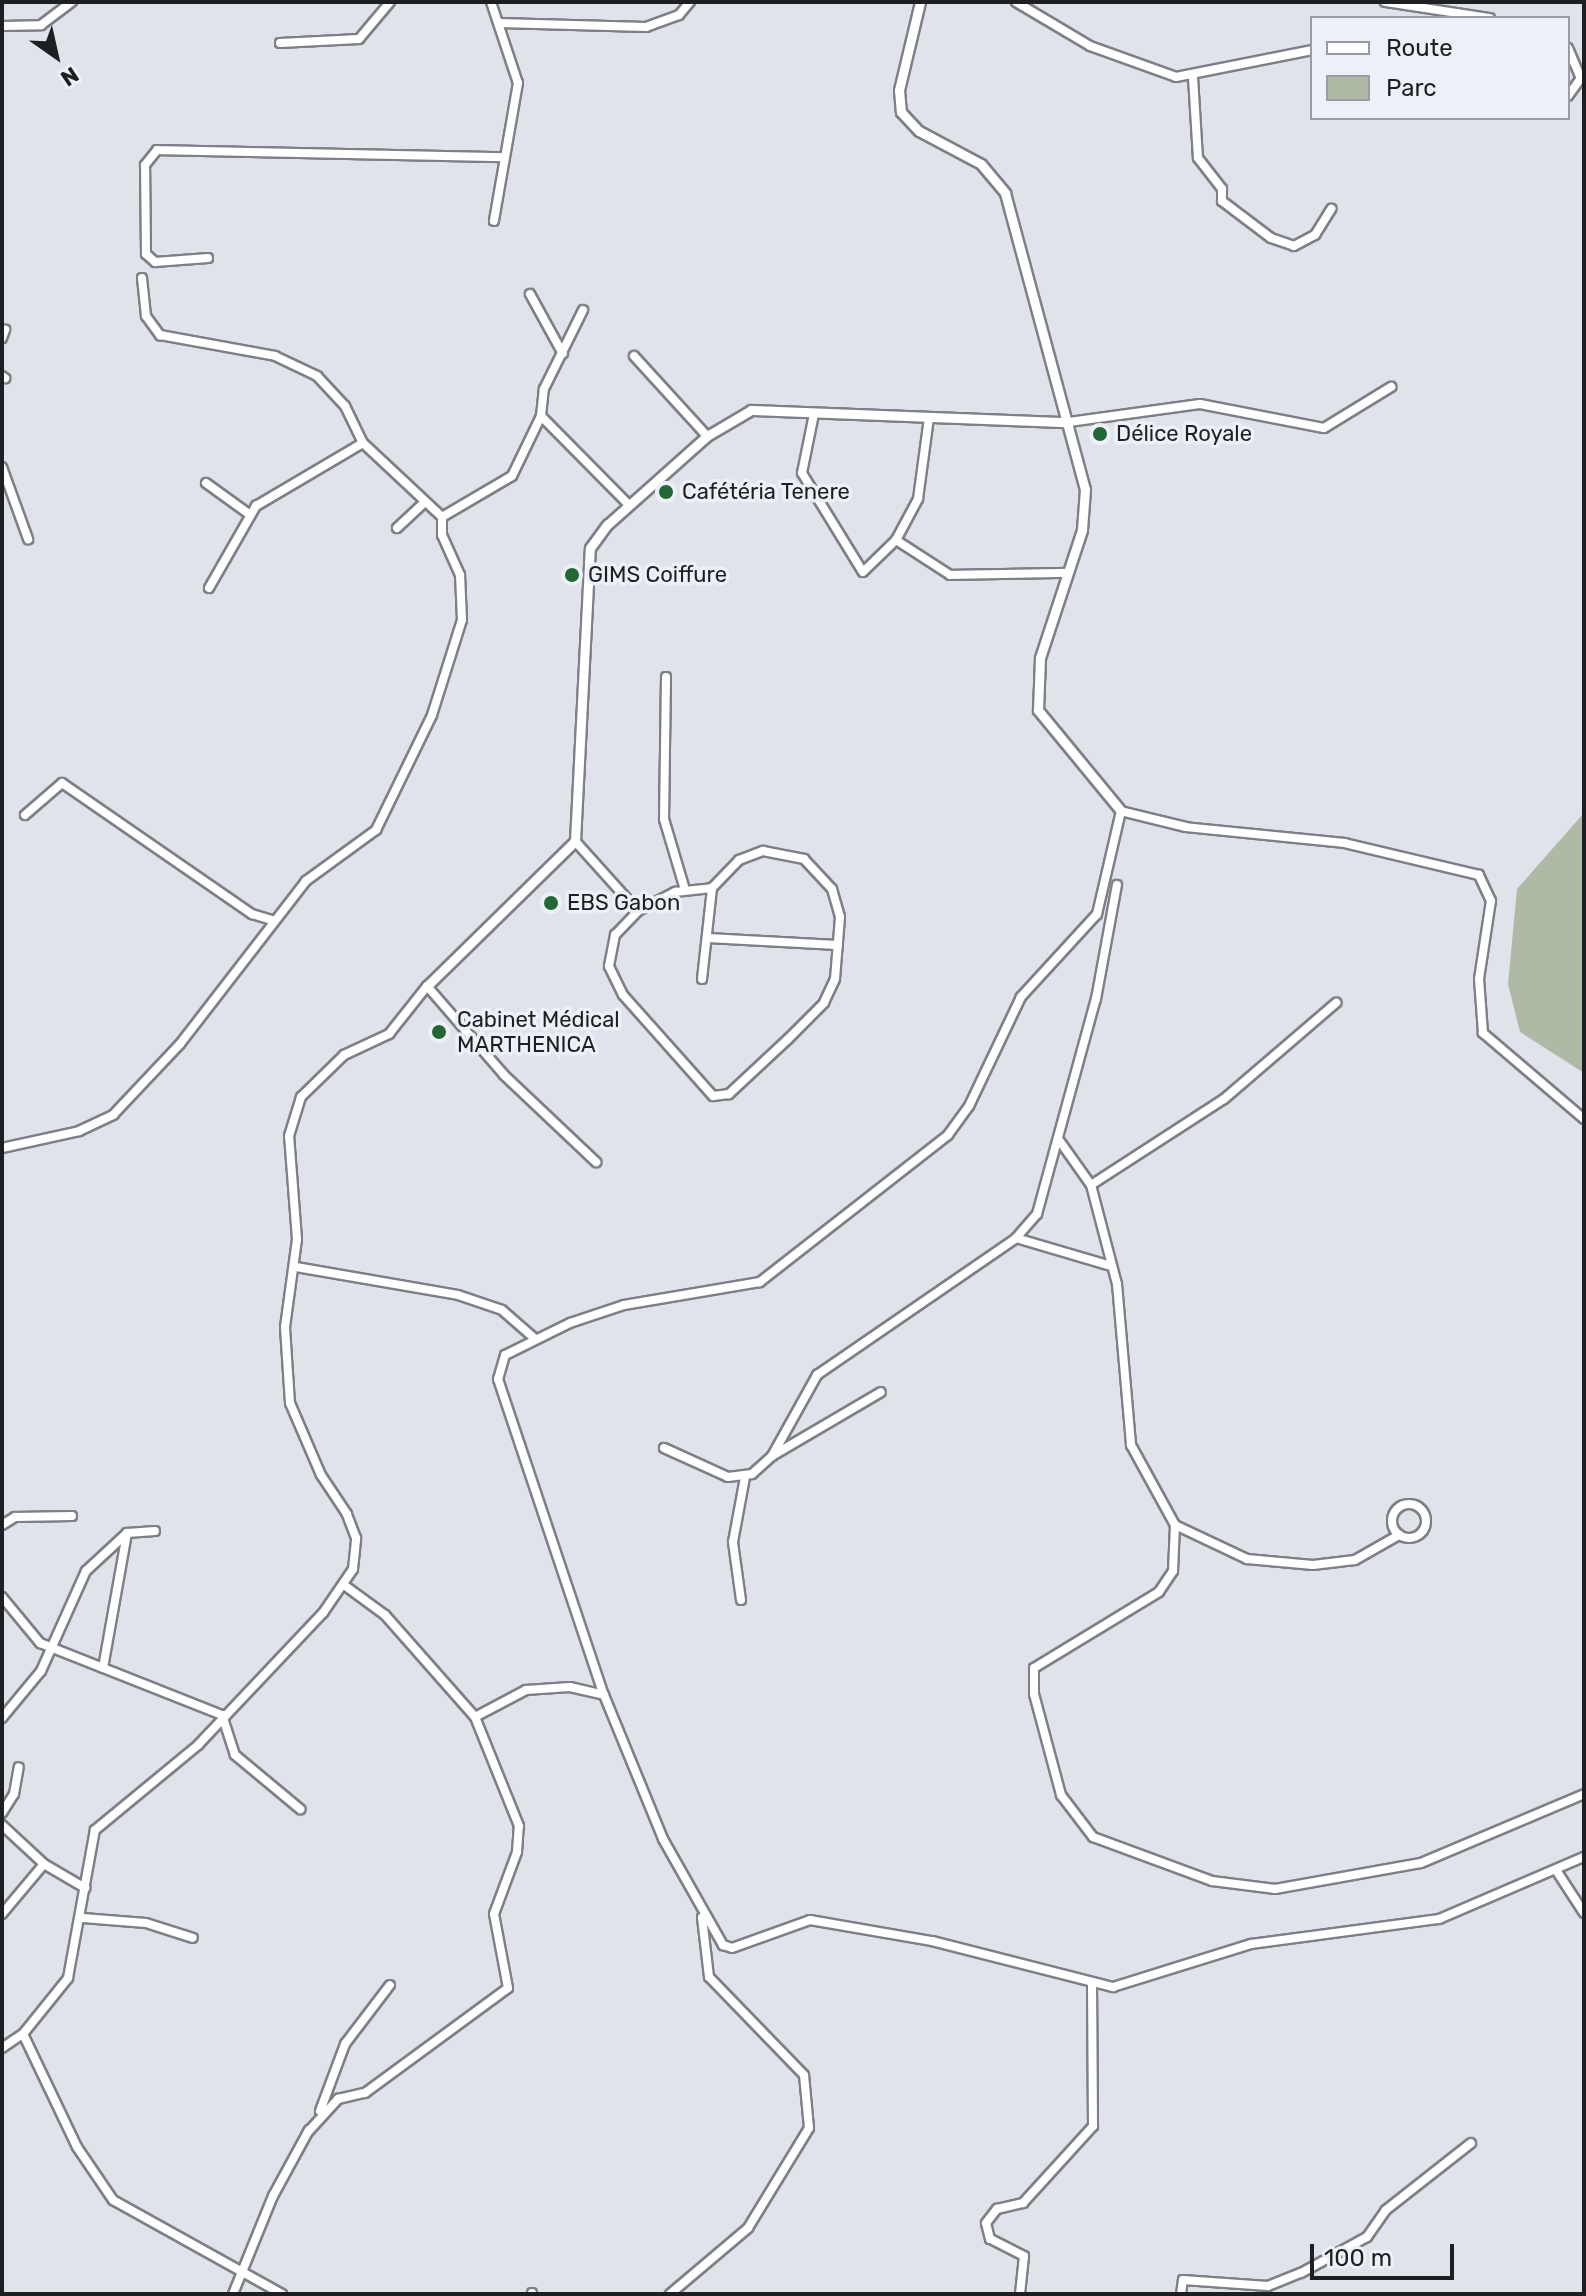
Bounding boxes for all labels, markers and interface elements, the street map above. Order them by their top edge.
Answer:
north arrow [16,16,96,96]
legend [1310,16,1570,120]
text: Route [1386,34,1453,62]
text: N [56,61,84,92]
text: Parc [1386,74,1437,102]
place label: Délice Royale [1116,421,1252,447]
marker: Délice Royale [1091,425,1109,443]
place label: Cafétéria Tenere [682,479,850,505]
marker: Cafétéria Tenere [657,483,675,501]
place label: GIMS Coiffure [588,562,727,588]
marker: GIMS Coiffure [563,566,581,584]
place label: EBS Gabon [567,890,680,916]
marker: EBS Gabon [542,894,560,912]
place label: Cabinet Médical MARTHENICA [457,1006,620,1058]
marker: Cabinet Médical MARTHENICA [428,1021,450,1043]
scale bar [1314,2228,1458,2278]
text: 100 m [1324,2244,1392,2272]

